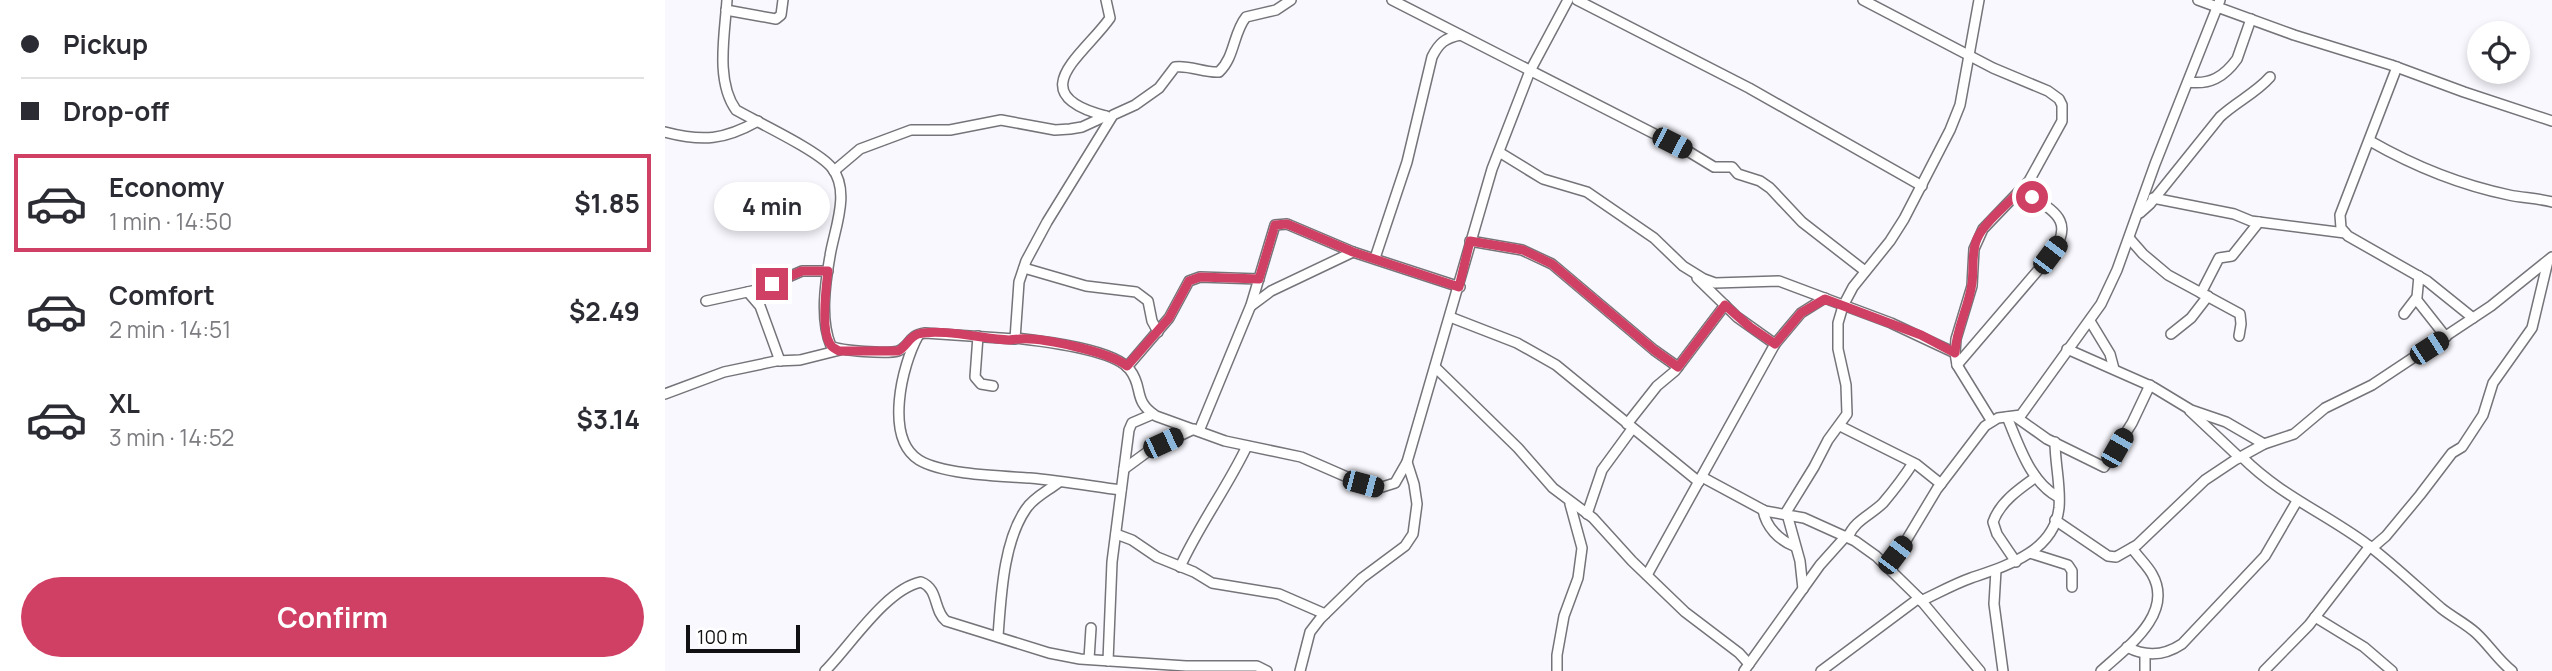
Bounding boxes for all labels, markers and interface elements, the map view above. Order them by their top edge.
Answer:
map controls [2467,21,2530,84]
button: locate [2467,21,2530,84]
text: Pickup [63,26,148,62]
text: Drop-off [63,93,169,129]
car [1649,124,1696,162]
text: Economy [109,169,224,205]
icon: car [25,172,88,235]
route start [2016,181,2048,213]
callout: 4 min [714,182,830,232]
text: $1.85 [574,185,640,221]
text: 4 min [742,190,802,222]
text: 1 min · 14:50 [109,205,232,237]
car [2029,232,2072,278]
route end [756,268,788,300]
text: Comfort [109,277,215,313]
icon: car [25,280,88,343]
text: $2.49 [569,293,640,329]
text: 2 min · 14:51 [109,313,231,345]
car [2406,328,2453,368]
text: XL [109,385,140,421]
icon: car [25,388,88,451]
text: $3.14 [577,401,640,437]
text: 3 min · 14:52 [109,421,234,453]
car [1140,425,1187,461]
car [2098,425,2137,471]
car [1340,468,1387,500]
car [1874,532,1917,578]
button: Confirm [21,577,644,657]
scale bar [686,622,800,654]
text: 100 m [697,624,748,650]

